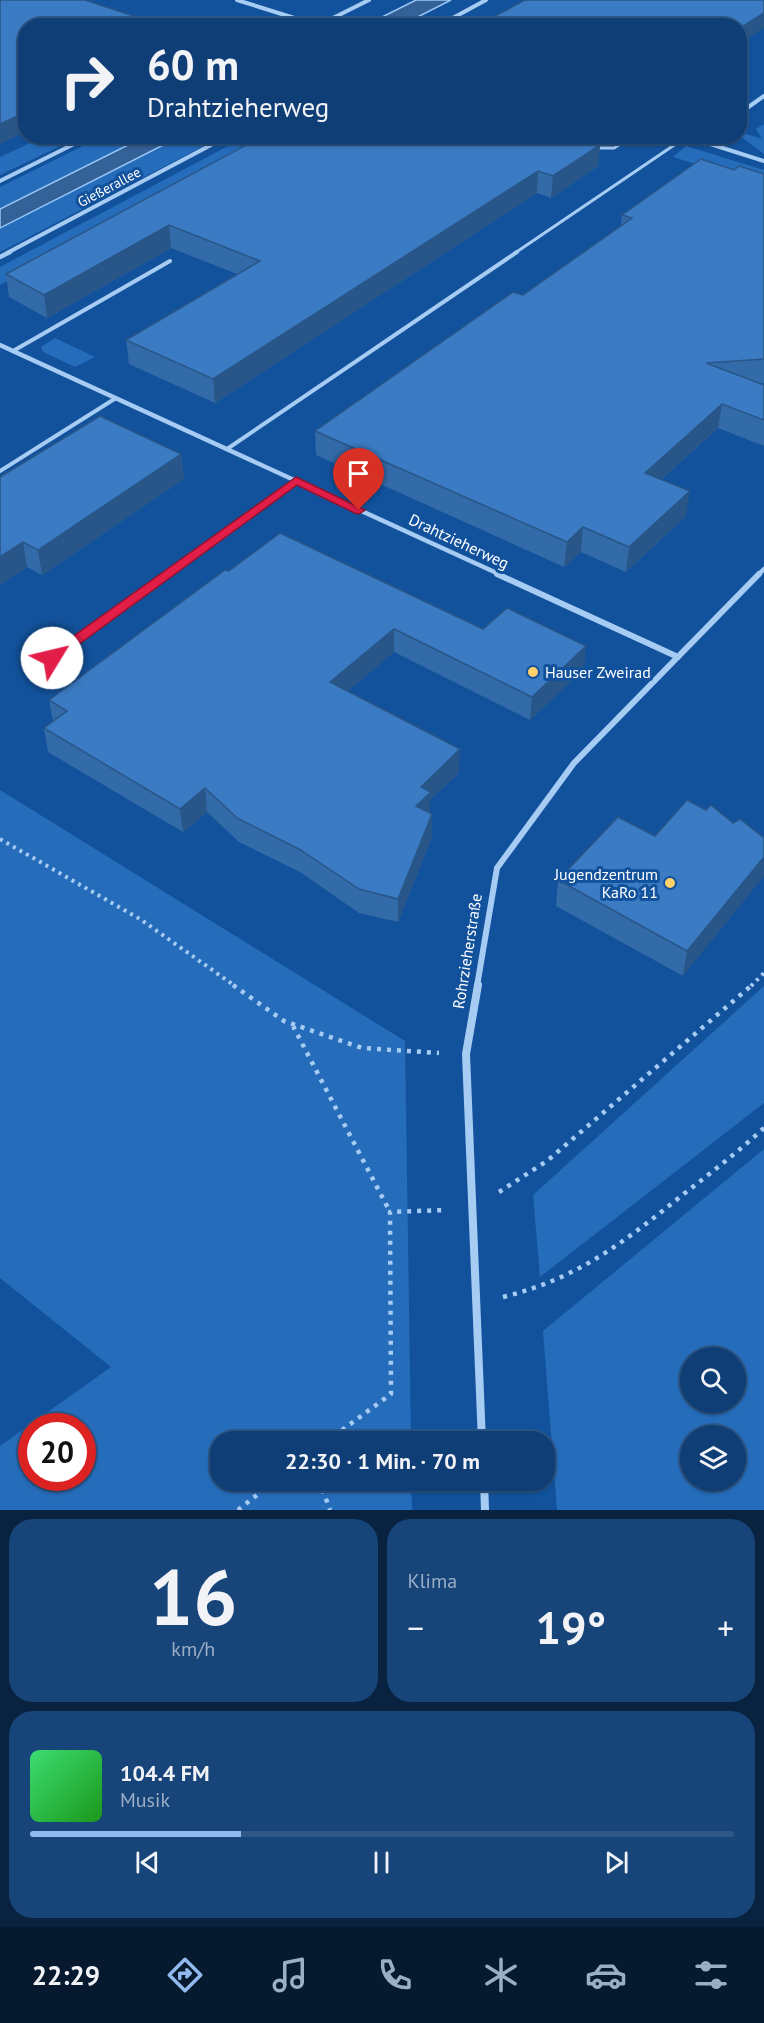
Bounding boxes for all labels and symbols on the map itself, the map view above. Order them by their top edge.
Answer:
street label: Gießerallee [74,163,144,211]
pin [333,448,384,510]
street label: Drahtzieherweg [406,509,512,573]
position arrow [20,626,84,690]
place label: Hauser Zweirad [545,662,651,682]
marker: Hauser Zweirad [526,665,540,679]
place label: Jugendzentrum KaRo 11 [553,864,658,902]
marker: Jugendzentrum KaRo 11 [663,876,677,890]
street label: Rohrzieherstraße [448,892,486,1010]
speed limit sign: 20 [18,1413,96,1491]

